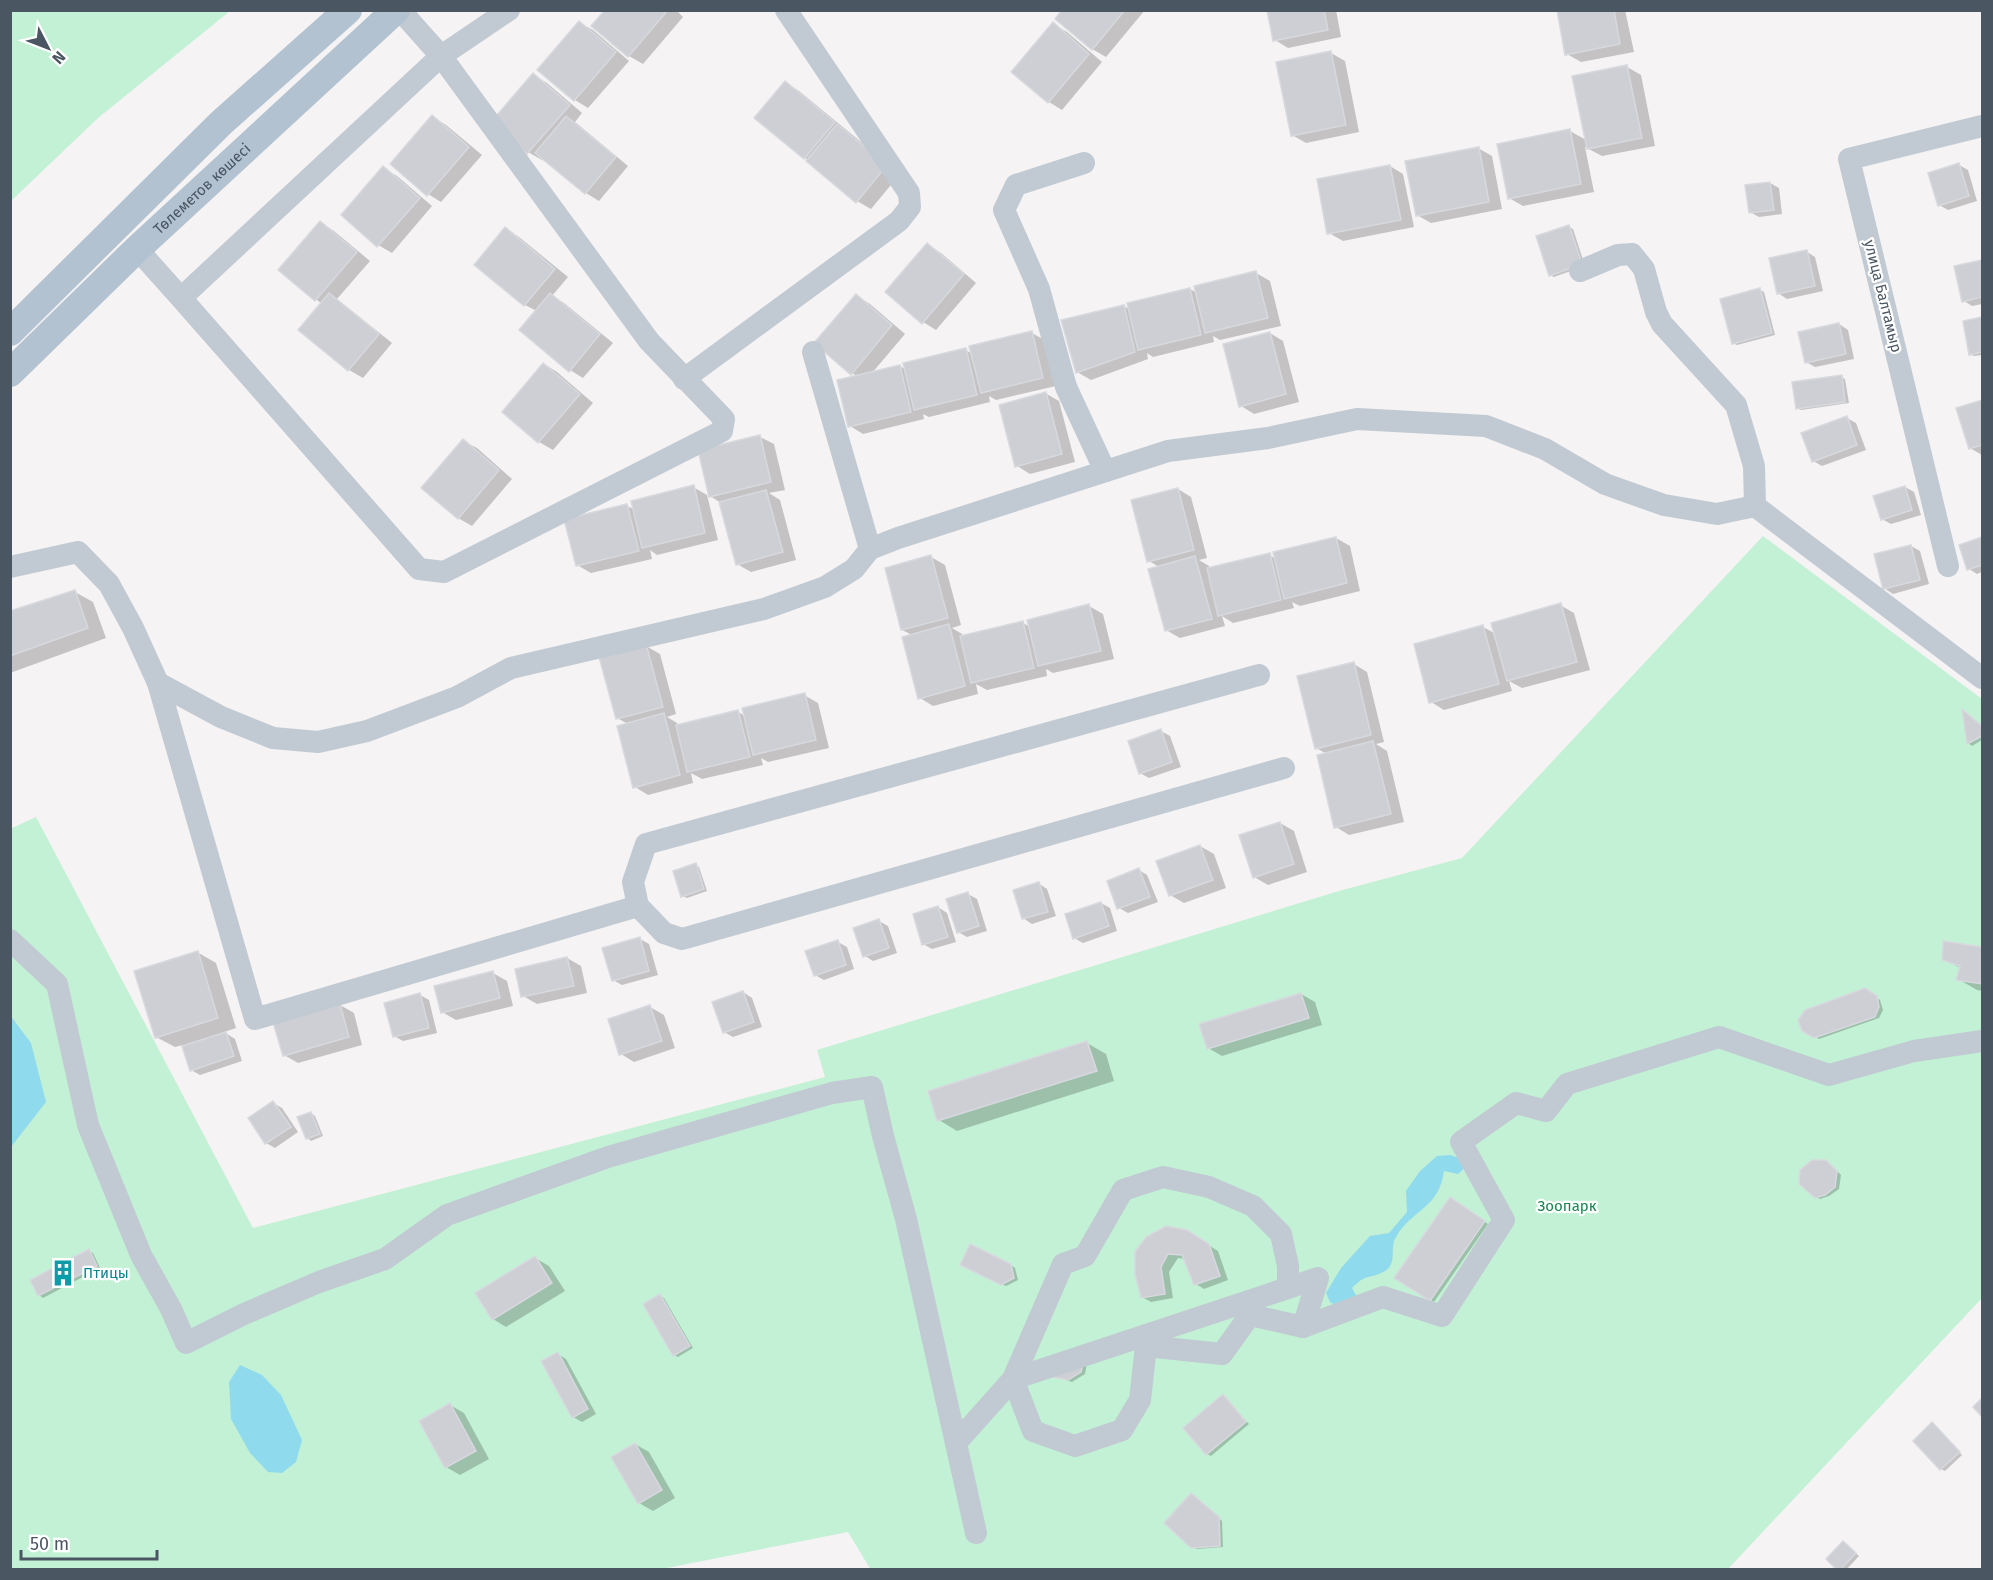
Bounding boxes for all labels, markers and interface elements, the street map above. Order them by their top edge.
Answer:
north arrow [18,18,78,78]
text: N [48,47,69,68]
street label: Төлеметов көшесі [150,140,254,238]
street label: улица Балтамыр [1860,238,1906,354]
park label: Зоопарк [1537,1197,1597,1215]
building icon: Птицы [48,1258,78,1288]
place label: Птицы [83,1264,129,1282]
scale bar [21,1523,158,1561]
text: 50 m [30,1533,69,1555]

